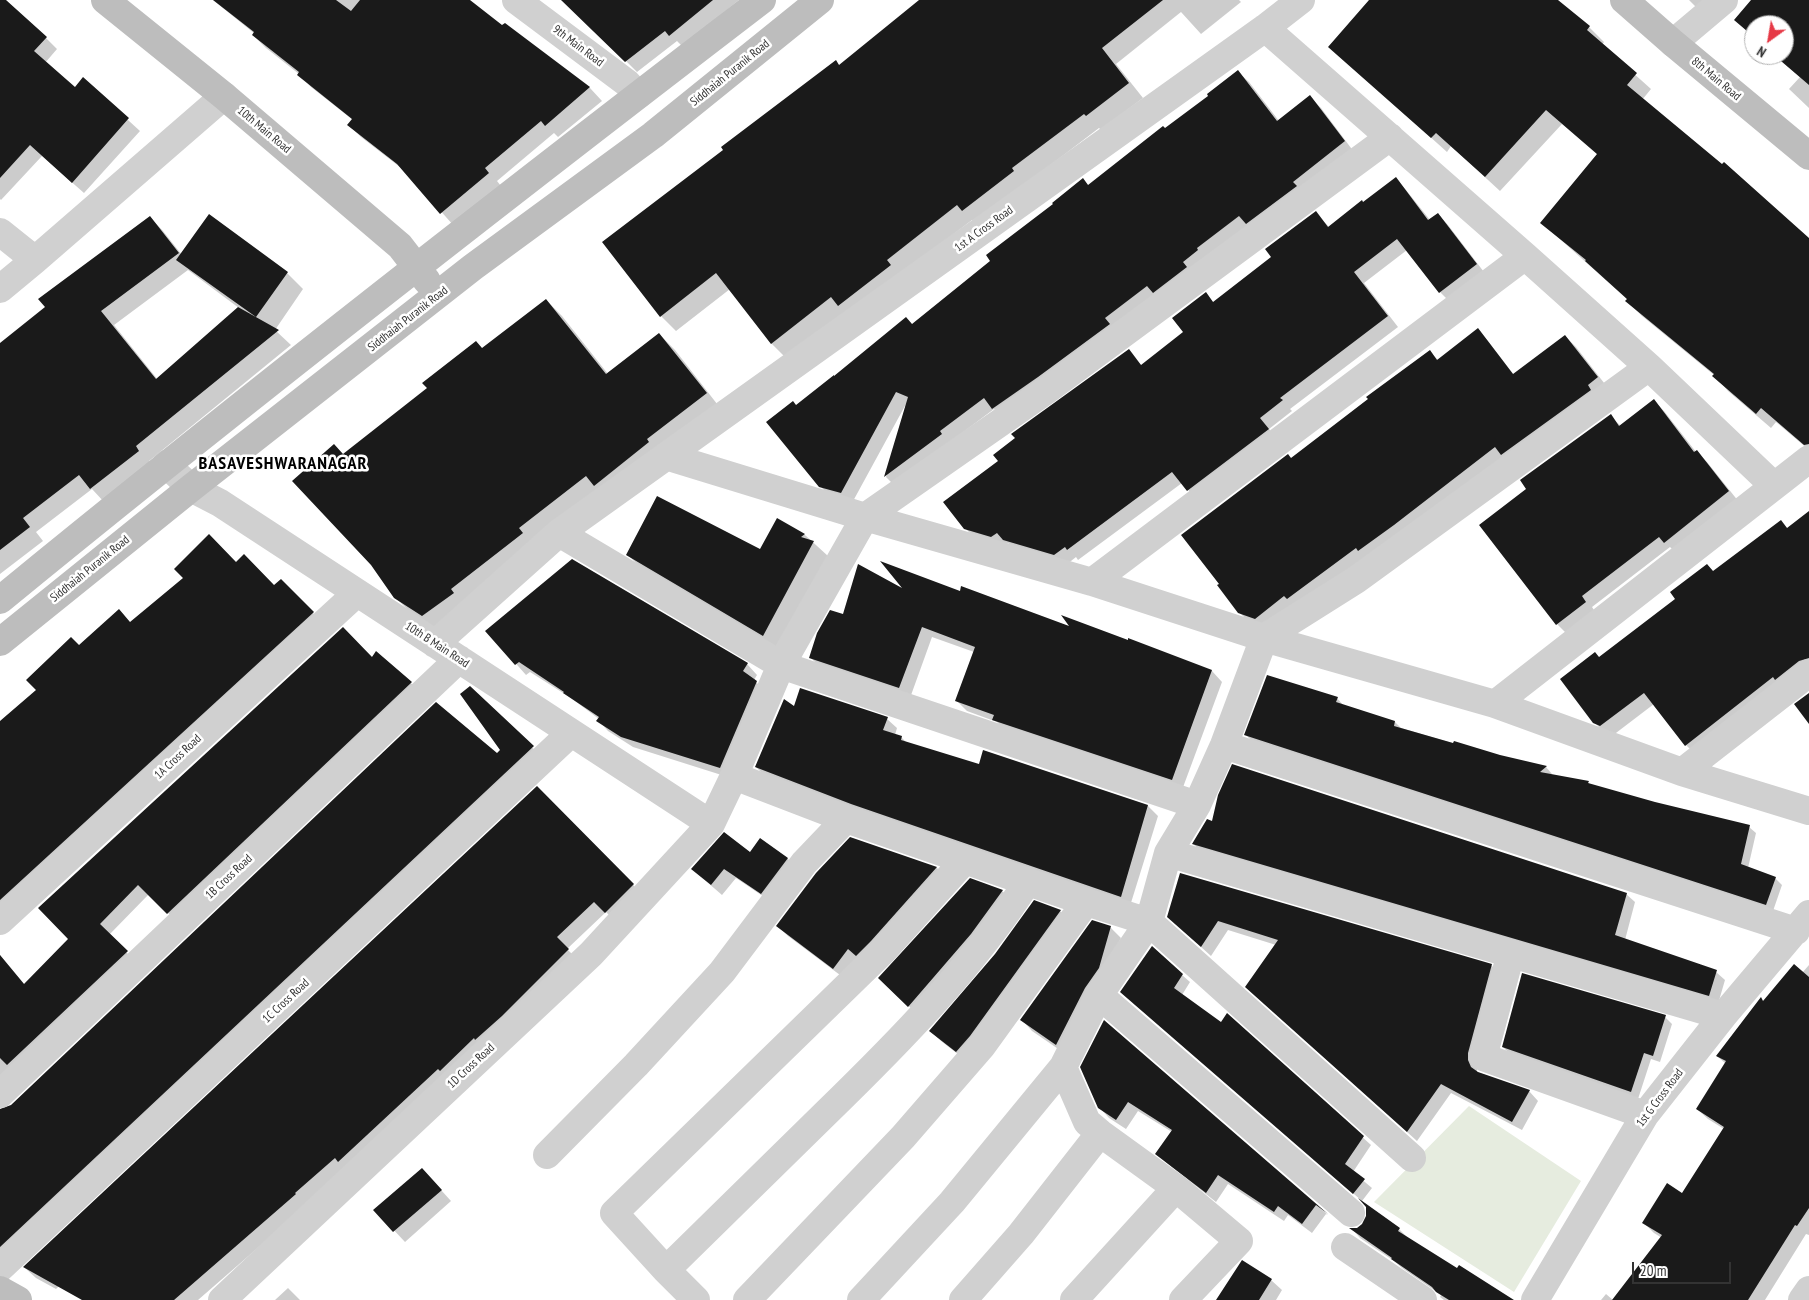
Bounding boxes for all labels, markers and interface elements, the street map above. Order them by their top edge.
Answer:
north arrow [1744,15,1794,65]
street label: 9th Main Road [550,22,606,70]
street label: Siddhaiah Puranik Road [688,37,772,109]
text: N [1754,42,1770,62]
street label: 8th Main Road [1688,54,1744,104]
street label: 10th Main Road [234,104,294,156]
street label: 1st A Cross Road [952,203,1016,255]
street label: Siddhaiah Puranik Road [365,283,451,355]
district label: BASAVESHWARANAGAR [196,453,370,475]
street label: Siddhaiah Puranik Road [48,533,132,605]
street label: 10th B Main Road [402,619,472,671]
street label: 1A Cross Road [152,732,204,782]
street label: 1B Cross Road [203,852,255,902]
street label: 1C Cross Road [260,976,312,1026]
street label: 1D Cross Road [444,1041,498,1091]
street label: 1st G Cross Road [1634,1066,1686,1130]
scale bar [1634,1252,1733,1284]
text: 20 m [1640,1261,1666,1280]

